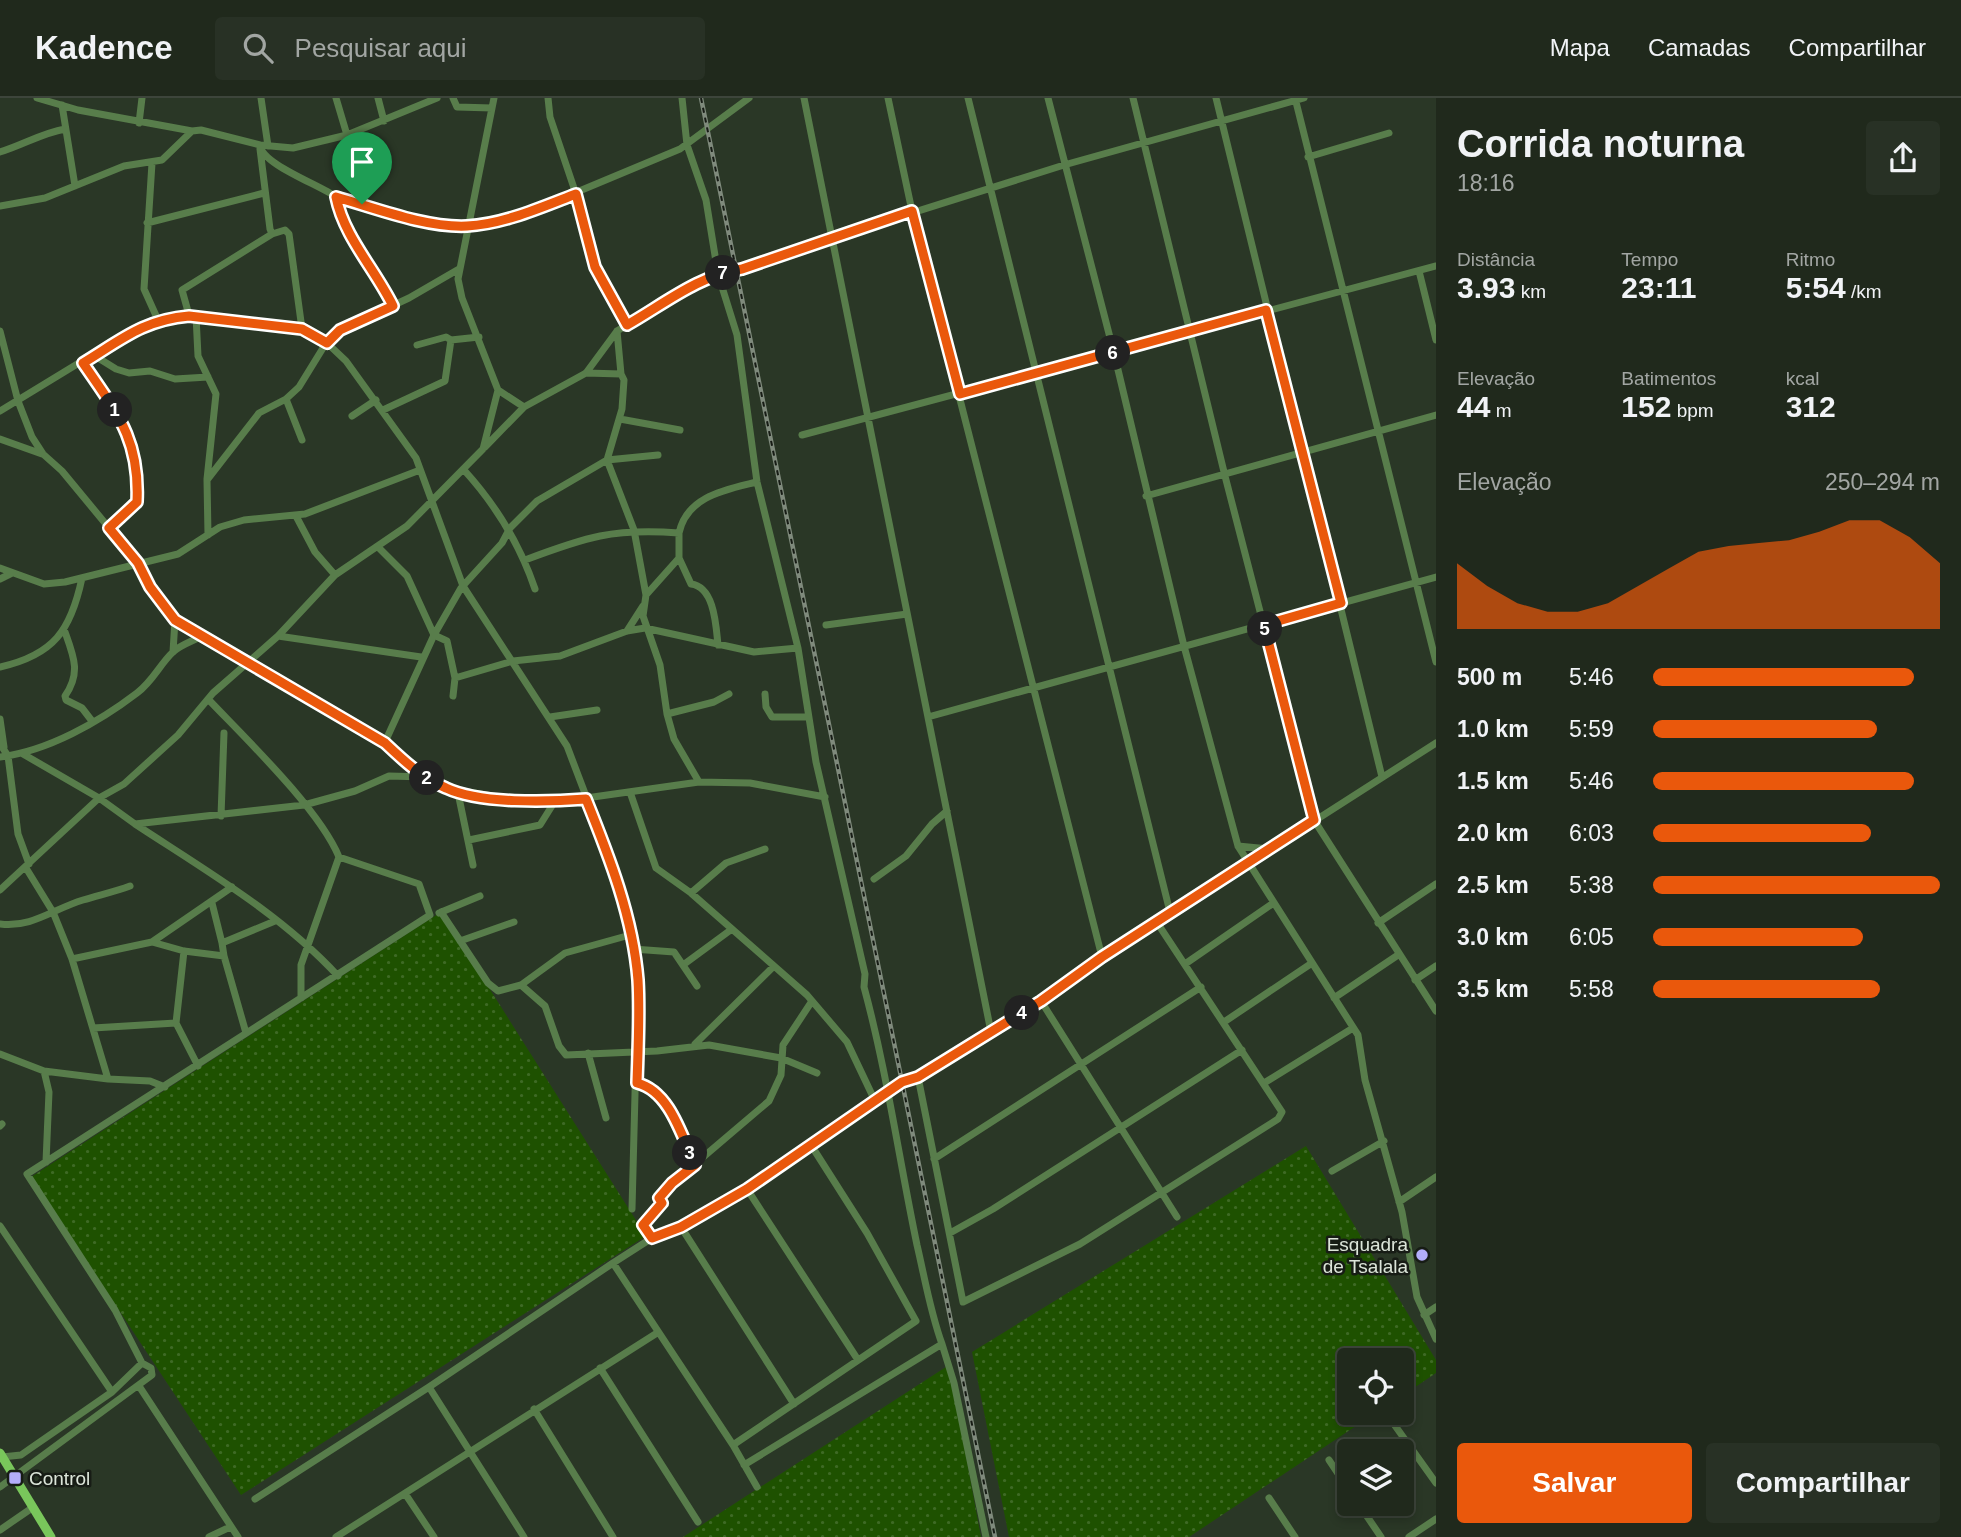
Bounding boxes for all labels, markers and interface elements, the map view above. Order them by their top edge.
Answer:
search box [215,17,705,80]
text: Kadence [35,29,173,66]
icon: search [239,29,277,67]
text: Pesquisar aqui [295,33,467,63]
text: Mapa [1550,34,1610,61]
text: Camadas [1648,34,1751,61]
text: Compartilhar [1789,34,1926,61]
button: share [1866,121,1940,195]
text: Corrida noturna [1457,123,1744,165]
pin [332,132,392,204]
icon: arrive [343,143,381,181]
text: 18:16 [1457,170,1515,196]
text: Distância [1457,249,1535,270]
text: Tempo [1621,249,1678,270]
text: Ritmo [1786,249,1835,270]
pin: 7 [706,256,740,290]
text: 7 [717,262,728,283]
text: 3.93 [1457,271,1515,304]
text: 23:11 [1621,271,1696,304]
text: 5:54 [1786,271,1846,304]
text: km [1515,281,1546,302]
text: /km [1846,281,1882,302]
pin: 6 [1096,336,1130,370]
text: 6 [1107,342,1118,363]
text: Elevação [1457,368,1535,389]
text: Batimentos [1621,368,1716,389]
text: kcal [1786,368,1819,389]
text: 44 [1457,390,1490,423]
text: 152 [1621,390,1671,423]
text: 312 [1786,390,1836,423]
pin: 1 [97,392,132,428]
text: 1 [109,399,120,420]
text: m [1490,400,1511,421]
text: bpm [1671,400,1714,421]
text: Elevação [1457,469,1552,495]
text: 250–294 m [1825,469,1940,495]
pin: 5 [1248,612,1282,646]
text: 5 [1259,618,1270,639]
text: 500 m [1457,664,1522,690]
text: 5:46 [1569,664,1614,690]
text: 1.0 km [1457,716,1529,742]
text: 5:59 [1569,716,1614,742]
pin: 2 [410,760,444,796]
text: 2 [421,767,432,788]
text: 1.5 km [1457,768,1529,794]
text: 5:46 [1569,768,1614,794]
text: 2.0 km [1457,820,1529,846]
text: 6:03 [1569,820,1614,846]
text: 2.5 km [1457,872,1529,898]
text: 5:38 [1569,872,1614,898]
text: 3.0 km [1457,924,1529,950]
text: 6:05 [1569,924,1614,950]
text: 3.5 km [1457,976,1529,1002]
text: 5:58 [1569,976,1614,1002]
pin: 4 [1004,996,1040,1030]
text: 4 [1016,1002,1027,1023]
pin: 3 [672,1136,708,1170]
text: 3 [684,1142,695,1163]
place label: Esquadra de Tsalala [1323,1234,1408,1277]
marker: Esquadra de Tsalala [1414,1247,1430,1263]
map controls [1337,1348,1414,1516]
button: locate [1337,1348,1414,1425]
button: layers [1337,1439,1414,1516]
button: Salvar [1457,1443,1692,1523]
button: Compartilhar [1706,1443,1940,1523]
place label: Control [29,1468,90,1489]
marker: Control [7,1470,23,1486]

